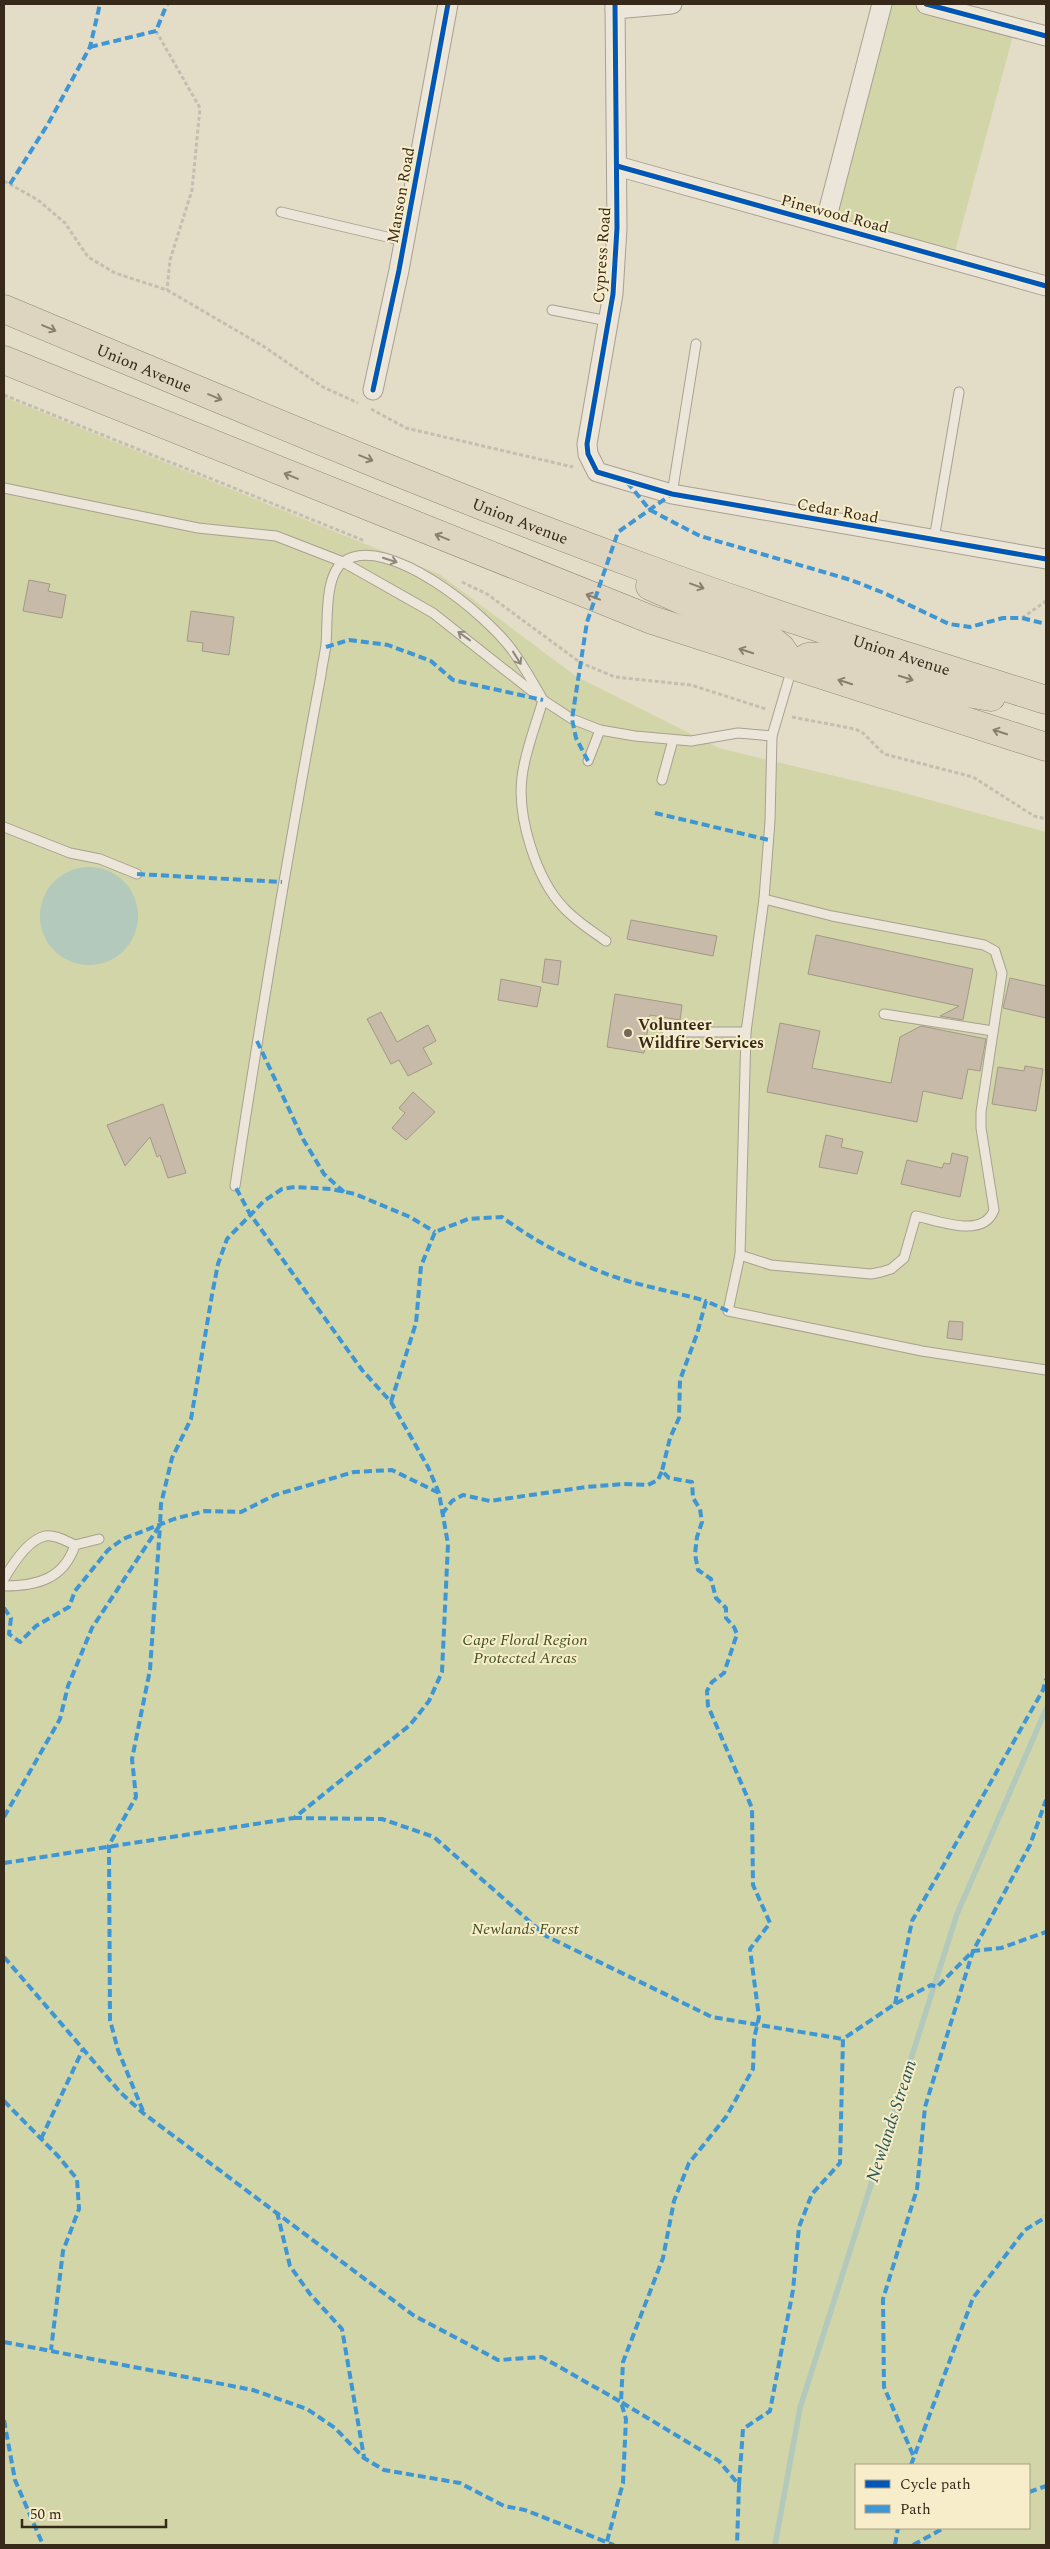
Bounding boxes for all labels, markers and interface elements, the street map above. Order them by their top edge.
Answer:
street label: Manson Road [381,145,421,245]
street label: Pinewood Road [778,188,891,240]
street label: Cypress Road [587,206,617,304]
one-way arrow [41,324,56,333]
street label: Union Avenue [92,338,195,399]
one-way arrow [207,393,222,402]
one-way arrow [357,454,373,463]
one-way arrow [284,471,299,480]
street label: Union Avenue [468,492,572,551]
street label: Cedar Road [795,492,881,530]
one-way arrow [435,532,450,541]
one-way arrow [382,556,397,565]
one-way arrow [688,582,704,591]
one-way arrow [586,592,601,601]
street label: Union Avenue [849,628,953,682]
one-way arrow [458,631,472,641]
one-way arrow [738,645,754,655]
one-way arrow [512,650,522,664]
one-way arrow [897,674,913,684]
one-way arrow [837,677,853,687]
one-way arrow [992,727,1008,736]
place label: Volunteer Wildfire Services [638,1013,764,1055]
marker: Volunteer Wildfire Services [622,1027,634,1039]
park label: Cape Floral Region Protected Areas [462,1628,588,1670]
park label: Newlands Forest [471,1917,580,1941]
water label: Newlands Stream [859,2056,924,2186]
legend [855,2464,1030,2529]
text: Cycle path [900,2473,971,2496]
scale bar [22,2496,166,2528]
text: Path [900,2498,931,2521]
text: 50 m [30,2503,62,2526]

